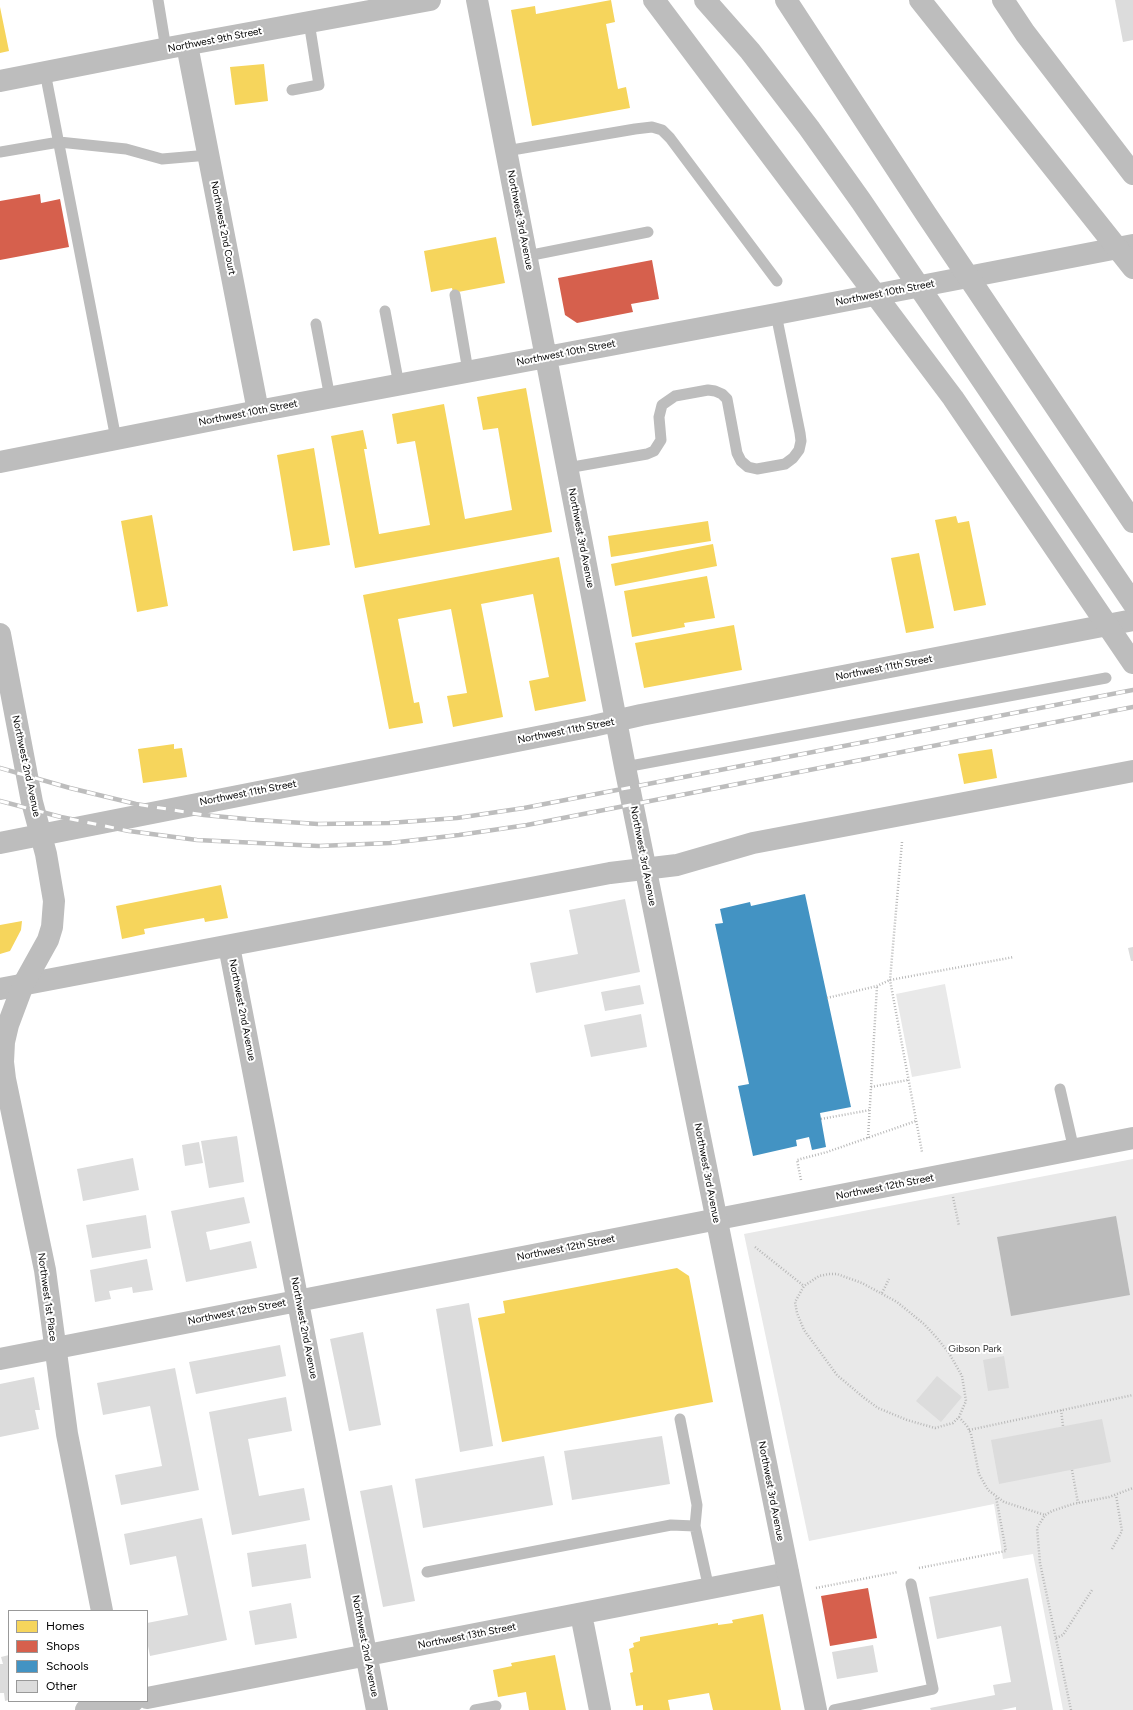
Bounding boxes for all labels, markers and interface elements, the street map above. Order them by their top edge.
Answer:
street label: Northwest 9th Street [167,25,263,55]
street label: Northwest 3rd Avenue [504,169,536,271]
street label: Northwest 2nd Court [208,180,238,276]
street label: Northwest 10th Street [834,278,936,308]
street label: Northwest 10th Street [515,338,617,368]
street label: Northwest 10th Street [197,398,299,428]
street label: Northwest 3rd Avenue [565,487,597,589]
street label: Northwest 11th Street [835,653,933,683]
street label: Northwest 2nd Avenue [9,714,43,818]
street label: Northwest 11th Street [517,716,615,746]
street label: Northwest 11th Street [199,778,297,808]
street label: Northwest 3rd Avenue [627,805,659,907]
street label: Northwest 2nd Avenue [226,958,258,1062]
street label: Northwest 3rd Avenue [691,1122,723,1224]
street label: Northwest 12th Street [835,1172,935,1202]
street label: Northwest 12th Street [516,1233,616,1263]
street label: Northwest 1st Place [35,1252,59,1342]
street label: Northwest 2nd Avenue [288,1276,320,1380]
street label: Northwest 12th Street [187,1297,287,1327]
park label: Gibson Park [948,1343,1002,1355]
street label: Northwest 3rd Avenue [755,1440,787,1542]
street label: Northwest 2nd Avenue [349,1594,381,1698]
legend [8,1610,148,1702]
text: Homes [46,1619,84,1633]
street label: Northwest 13th Street [417,1621,517,1651]
text: Shops [46,1639,80,1653]
text: Schools [46,1659,89,1673]
text: Other [46,1679,77,1693]

